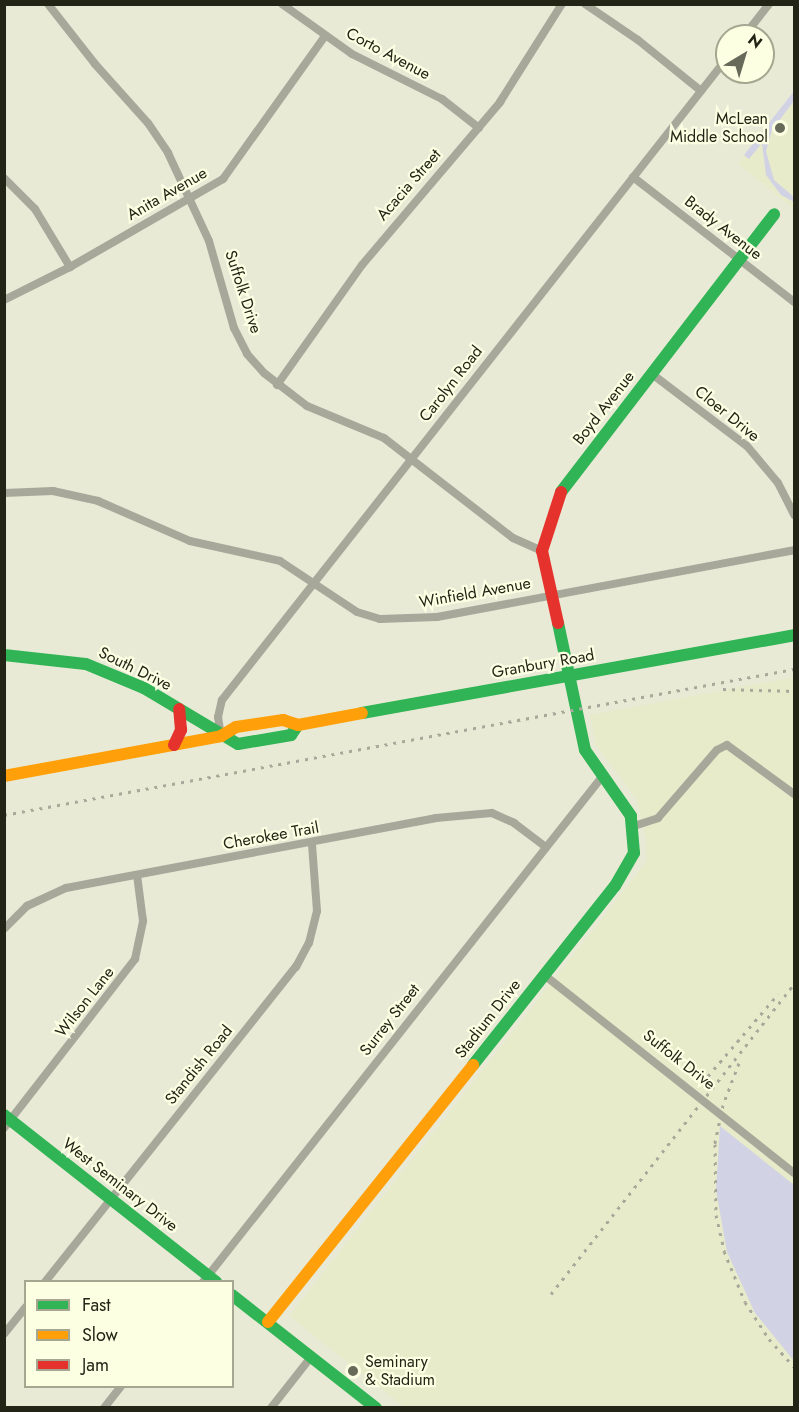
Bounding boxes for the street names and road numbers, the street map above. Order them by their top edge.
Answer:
street label: Corto Avenue [343,24,433,84]
street label: Acacia Street [373,145,445,225]
street label: Anita Avenue [124,163,210,225]
street label: Brady Avenue [680,192,766,264]
street label: Suffolk Drive [221,248,265,336]
street label: Carolyn Road [415,342,487,426]
street label: Boyd Avenue [569,367,639,449]
street label: Cloer Drive [691,382,763,446]
street label: Winfield Avenue [418,574,532,612]
street label: South Drive [96,643,174,695]
street label: Granbury Road [490,646,596,682]
street label: Cherokee Trail [222,818,320,854]
street label: Wilson Lane [52,963,118,1041]
street label: Stadium Drive [451,976,525,1062]
street label: Surrey Street [356,980,424,1060]
street label: Standish Road [161,1022,237,1108]
street label: Suffolk Drive [639,1026,719,1094]
street label: West Seminary Drive [59,1134,181,1236]

